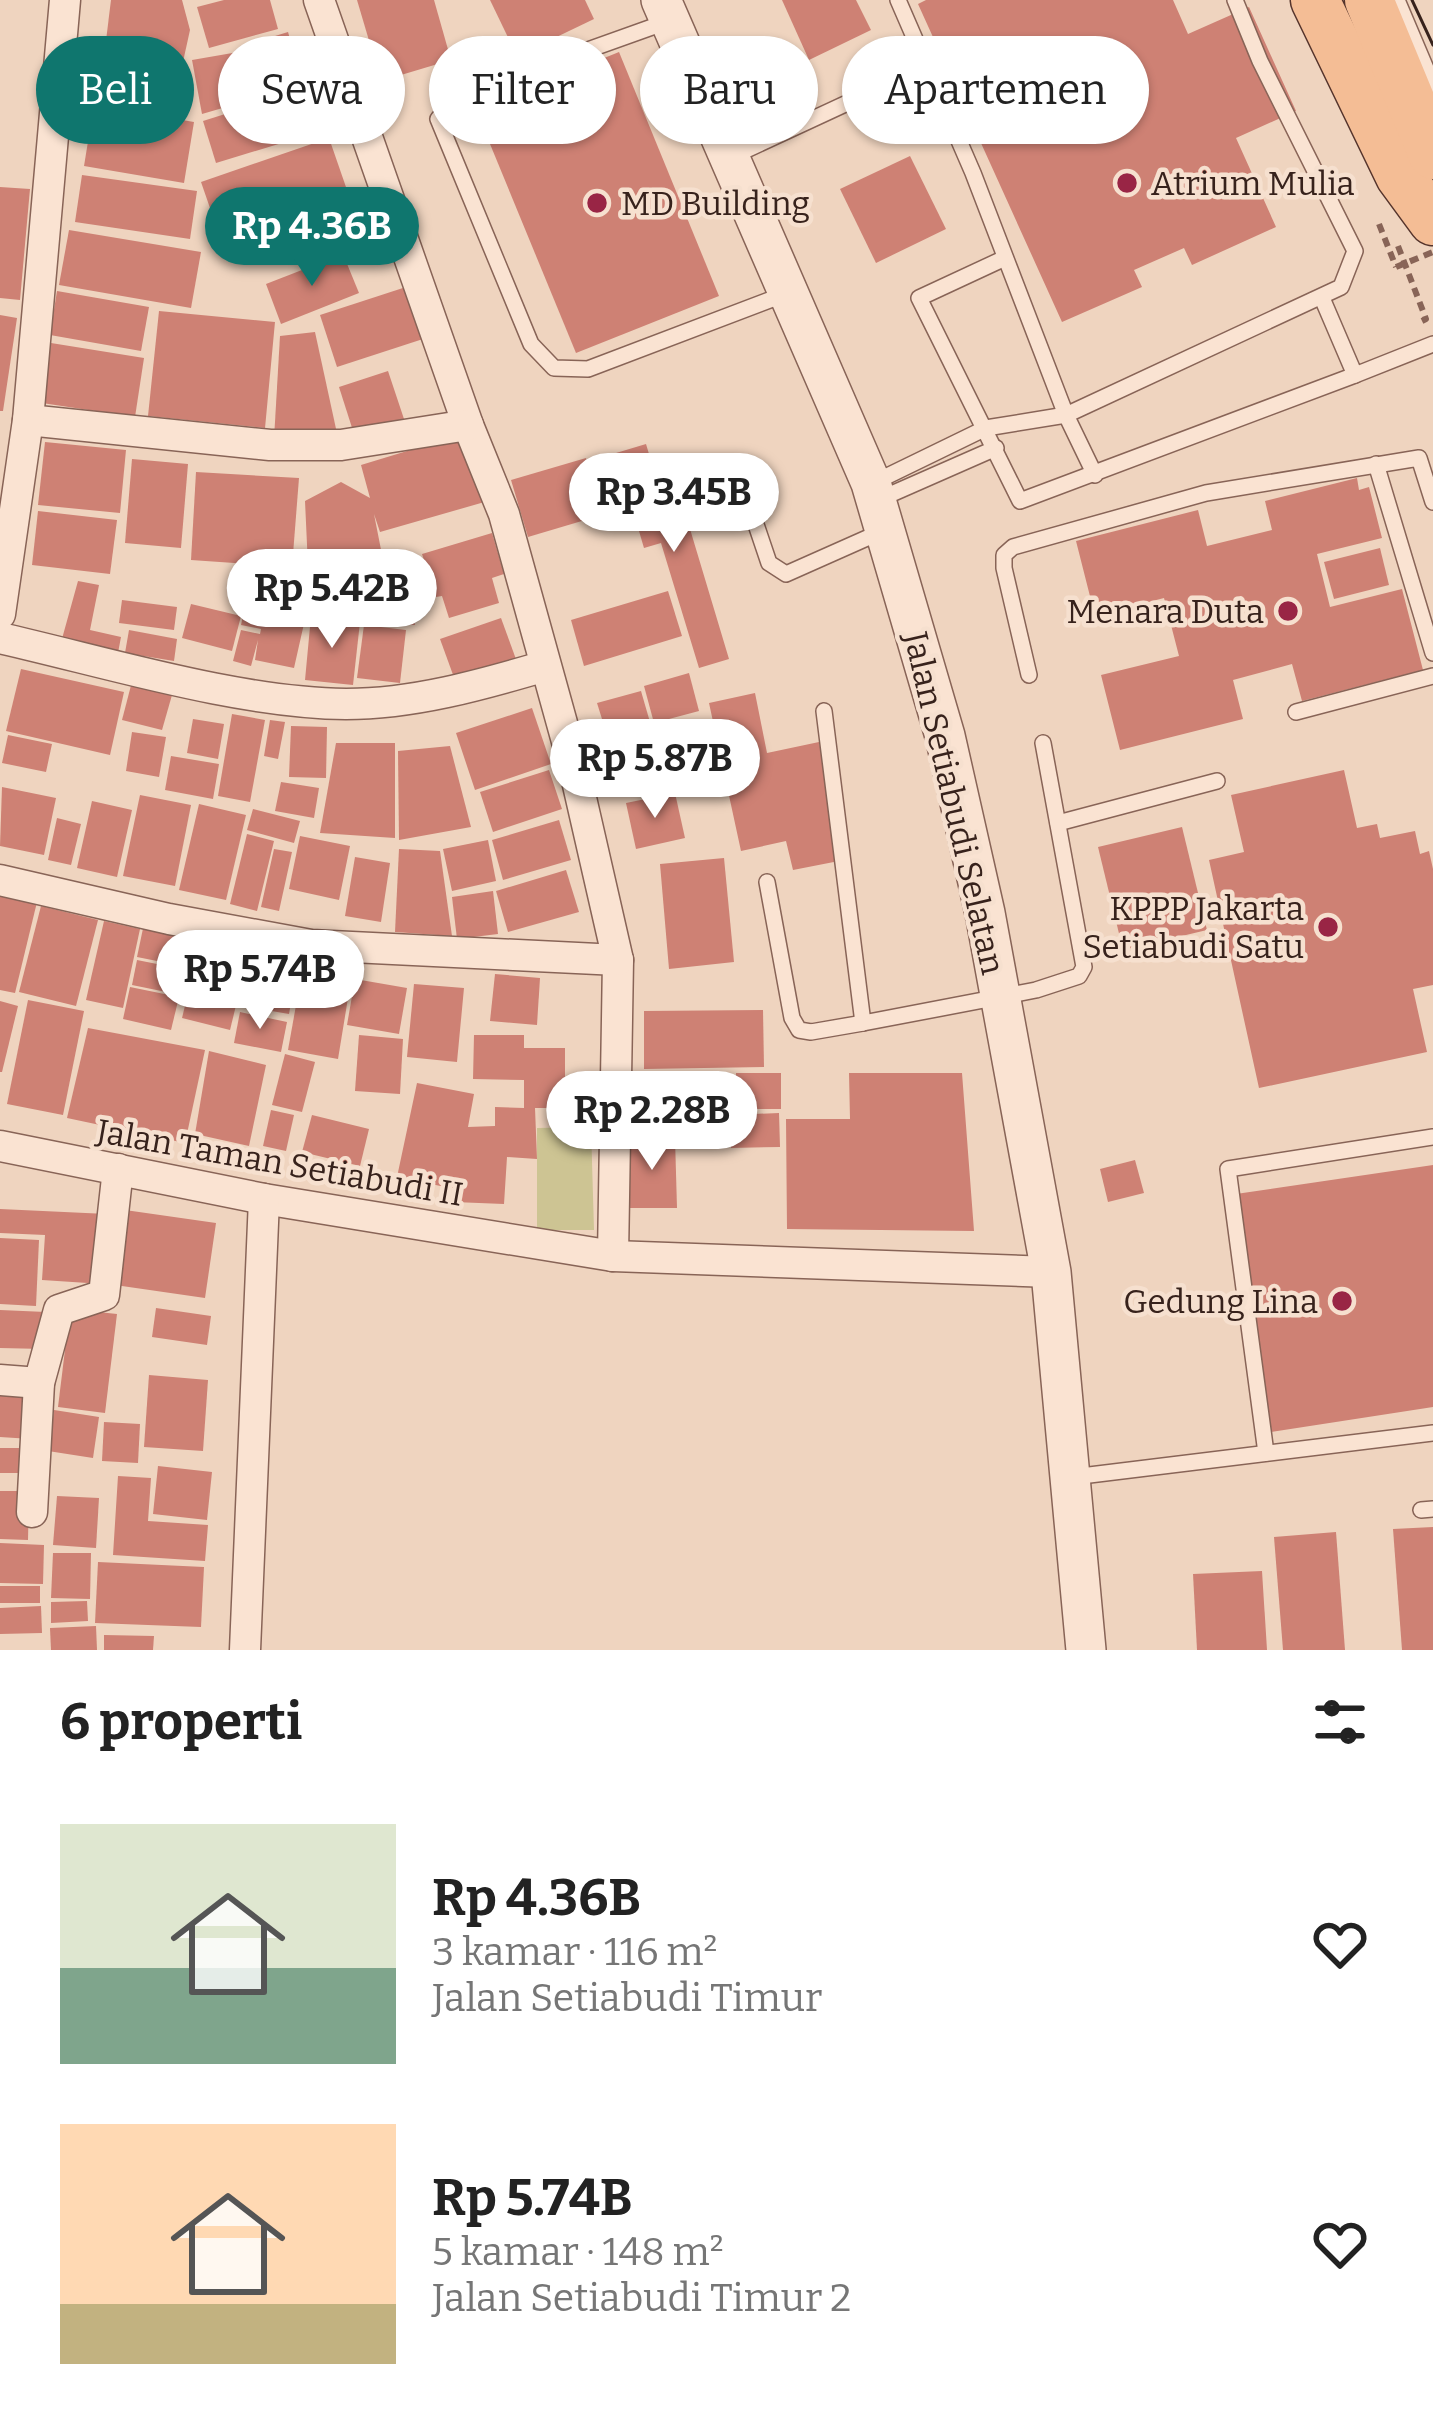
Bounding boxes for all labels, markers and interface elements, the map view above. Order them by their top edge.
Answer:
chip: Beli [36,36,194,144]
chip: Sewa [218,36,405,144]
chip: Filter [429,36,616,144]
chip: Baru [640,36,818,144]
chip: Apartemen [842,36,1149,144]
place label: Atrium Mulia [1151,164,1355,204]
marker: Atrium Mulia [1114,170,1140,196]
place label: MD Building [621,184,810,224]
pin: Rp 4.36B [188,187,436,289]
marker: MD Building [584,190,610,216]
text: Rp 4.36B [232,203,392,249]
pin: Rp 3.45B [550,453,798,555]
text: Rp 3.45B [596,469,752,515]
pin: Rp 5.42B [208,549,456,651]
text: Rp 5.42B [254,565,410,611]
place label: Menara Duta [1066,592,1264,632]
marker: Menara Duta [1275,598,1301,624]
street label: Jalan Setiabudi Selatan [895,627,1013,978]
pin: Rp 5.87B [531,719,779,821]
text: Rp 5.87B [577,735,733,781]
place label: KPPP Jakarta Setiabudi Satu [1082,889,1304,967]
marker: KPPP Jakarta Setiabudi Satu [1315,914,1341,940]
pin: Rp 5.74B [136,930,384,1032]
text: Rp 5.74B [183,946,337,992]
pin: Rp 2.28B [528,1071,776,1173]
text: Rp 2.28B [573,1087,731,1133]
street label: Jalan Taman Setiabudi II [93,1111,466,1215]
place label: Gedung Lina [1123,1282,1318,1322]
marker: Gedung Lina [1329,1288,1355,1314]
icon: filters [1307,1689,1373,1755]
text: 6 properti [60,1691,302,1753]
text: Rp 4.36B [432,1867,641,1929]
icon: home [156,1872,300,2016]
icon: heart [1307,1911,1373,1977]
text: 3 kamar · 116 m² [432,1929,717,1975]
text: Jalan Setiabudi Timur [432,1975,822,2021]
text: Rp 5.74B [432,2167,633,2229]
icon: home [156,2172,300,2316]
icon: heart [1307,2211,1373,2277]
text: 5 kamar · 148 m² [432,2229,723,2275]
text: Jalan Setiabudi Timur 2 [432,2275,851,2321]

